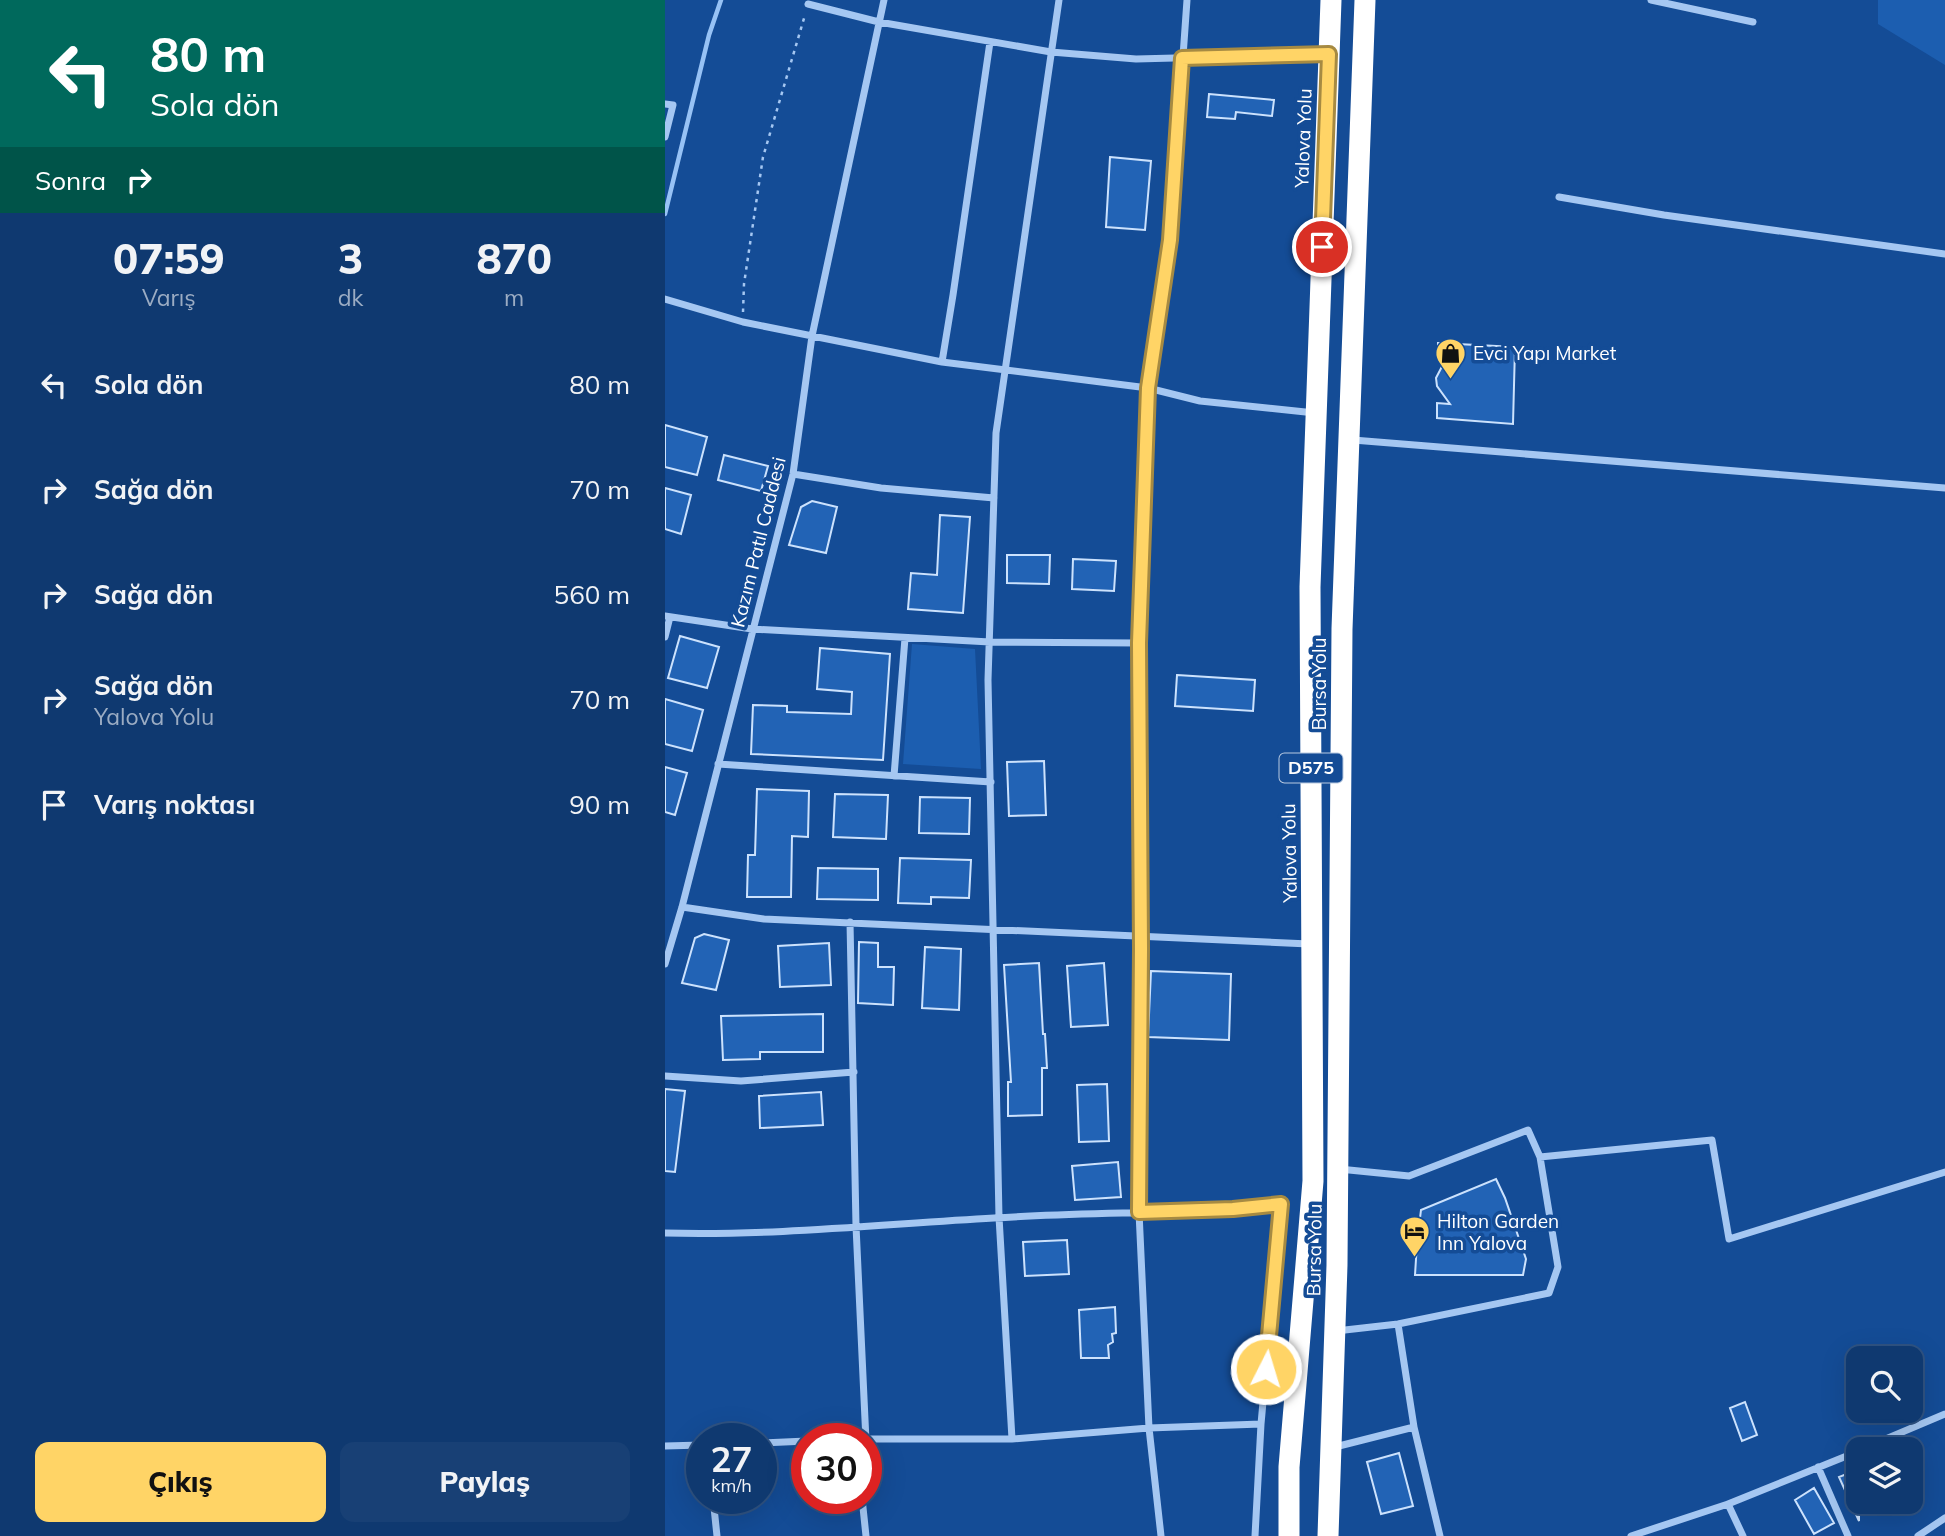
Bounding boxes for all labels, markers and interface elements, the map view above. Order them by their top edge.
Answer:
text: 80 m [150,23,266,84]
icon: left [35,28,126,119]
text: Sola dön [150,84,280,124]
street label: Yalova Yolu [1289,88,1317,189]
icon: right [120,161,158,199]
text: Sonra [35,164,106,197]
pin [1292,217,1352,277]
icon: arrive [1303,228,1341,266]
text: 07:59 [113,232,225,285]
text: 3 [338,232,363,285]
text: 870 [476,232,552,285]
text: Varış [142,283,196,312]
text: dk [338,283,363,312]
text: m [504,283,524,312]
shop icon: Evci Yapı Market [1433,336,1467,380]
place label: Evci Yapı Market [1473,341,1617,365]
icon: left [35,366,73,404]
text: Sola dön [94,368,203,401]
text: 80 m [569,368,630,401]
street label: Kazım Patıl Caddesi [725,454,791,630]
icon: right [35,471,73,509]
text: Sağa dön [94,473,214,506]
text: 70 m [569,473,630,506]
icon: right [35,576,73,614]
text: Sağa dön [94,578,214,611]
text: 560 m [554,578,630,611]
street label: Bursa Yolu [1307,638,1331,730]
text: Sağa dön [94,669,214,702]
icon: right [35,681,73,719]
text: 70 m [569,683,630,716]
text: Yalova Yolu [94,702,214,731]
road number: D575 [1279,754,1343,782]
icon: arrive [35,786,73,824]
text: Varış noktası [94,788,255,821]
text: 90 m [569,788,630,821]
street label: Yalova Yolu [1276,803,1302,904]
street label: Bursa Yolu [1301,1203,1327,1297]
place label: Hilton Garden Inn Yalova [1437,1209,1559,1255]
hotel icon: Hilton Garden Inn Yalova [1397,1215,1431,1259]
position arrow [1229,1332,1303,1406]
map controls [1846,1346,1923,1514]
button: search [1846,1346,1923,1423]
speed limit sign: 30 [791,1423,882,1514]
text: 27 [710,1437,753,1481]
button: layers [1846,1437,1923,1514]
button: Çıkış [35,1442,326,1522]
button: Paylaş [340,1442,630,1522]
text: km/h [711,1474,752,1497]

